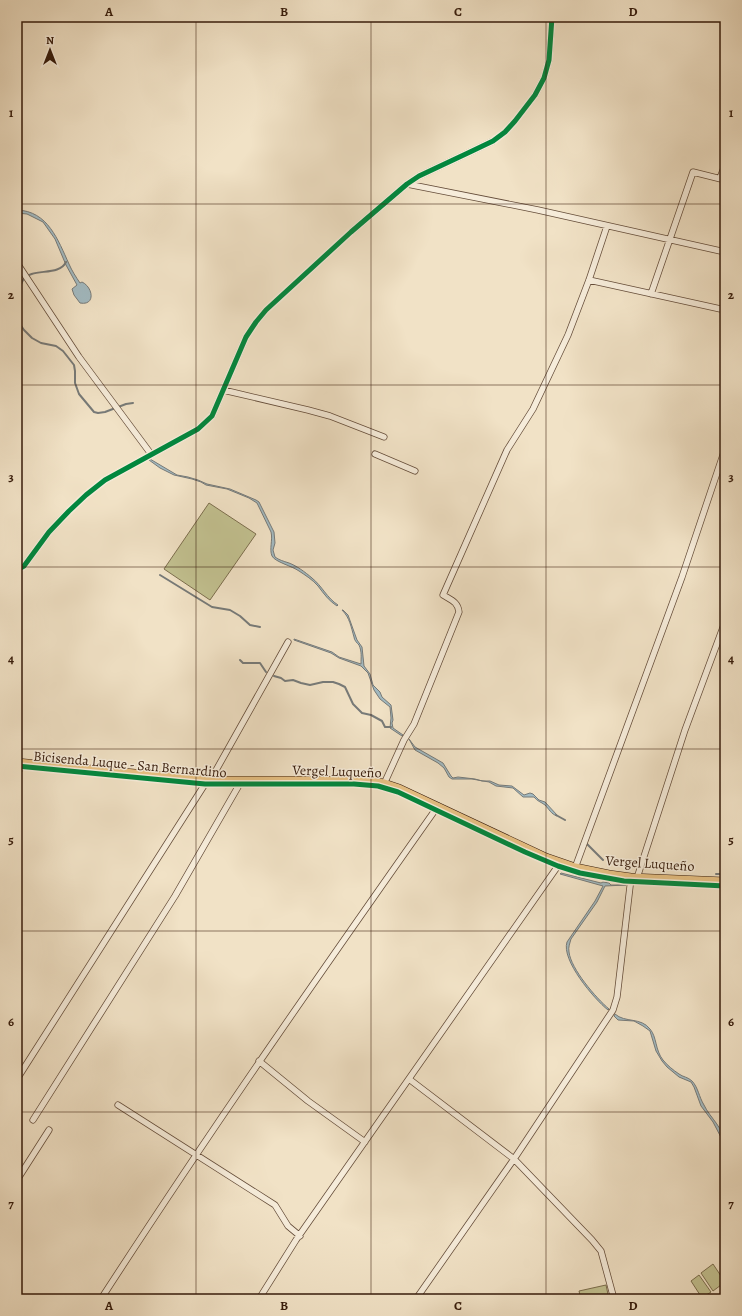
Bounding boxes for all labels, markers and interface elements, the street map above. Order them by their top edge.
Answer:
text: A [104,3,114,20]
text: B [280,3,288,20]
text: C [454,3,462,20]
text: D [628,3,638,20]
north arrow [30,30,70,70]
text: N [46,33,54,48]
text: 1 [9,104,14,121]
text: 1 [729,104,734,121]
text: 2 [8,286,15,303]
text: 2 [728,286,735,303]
text: 3 [8,468,14,485]
text: 3 [728,468,734,485]
text: 4 [8,650,14,667]
text: 4 [728,650,734,667]
street label: Bicisenda Luque - San Bernardino [33,747,227,782]
street label: Vergel Luqueño [291,760,382,783]
text: 5 [8,831,14,848]
text: 5 [728,831,734,848]
street label: Vergel Luqueño [604,851,695,876]
text: 6 [8,1013,14,1030]
text: 6 [728,1013,734,1030]
text: 7 [8,1195,14,1212]
text: 7 [728,1195,734,1212]
text: A [104,1297,114,1314]
text: B [280,1297,288,1314]
text: C [454,1297,462,1314]
text: D [628,1297,638,1314]

